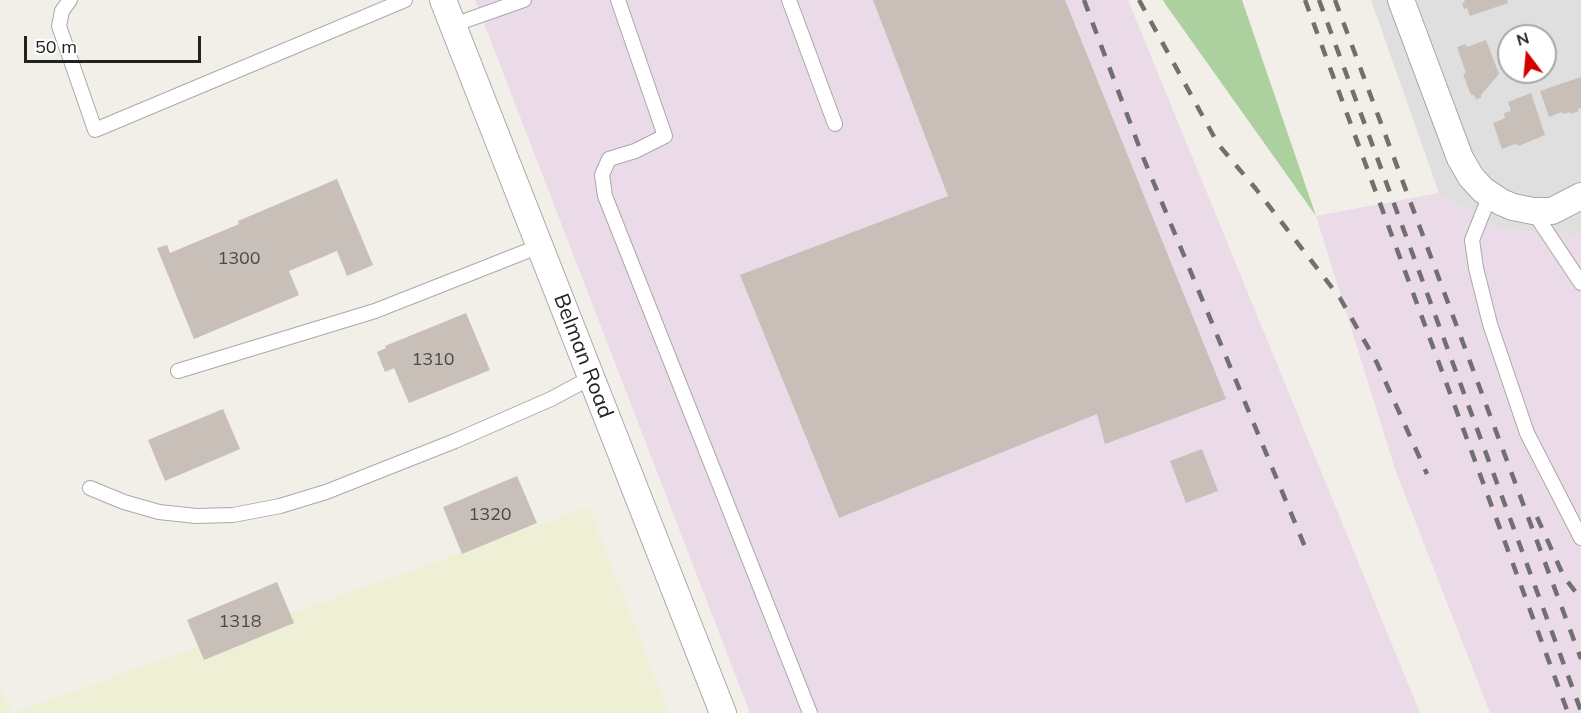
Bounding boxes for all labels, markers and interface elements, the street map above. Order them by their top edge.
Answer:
scale bar [27,24,204,62]
north arrow [1497,24,1557,84]
text: N [1514,27,1531,50]
text: 50 m [35,35,77,58]
house number: 1300 [217,248,261,270]
street label: Belman Road [548,290,618,422]
house number: 1310 [411,349,455,371]
house number: 1320 [468,504,512,526]
house number: 1318 [218,611,262,633]

